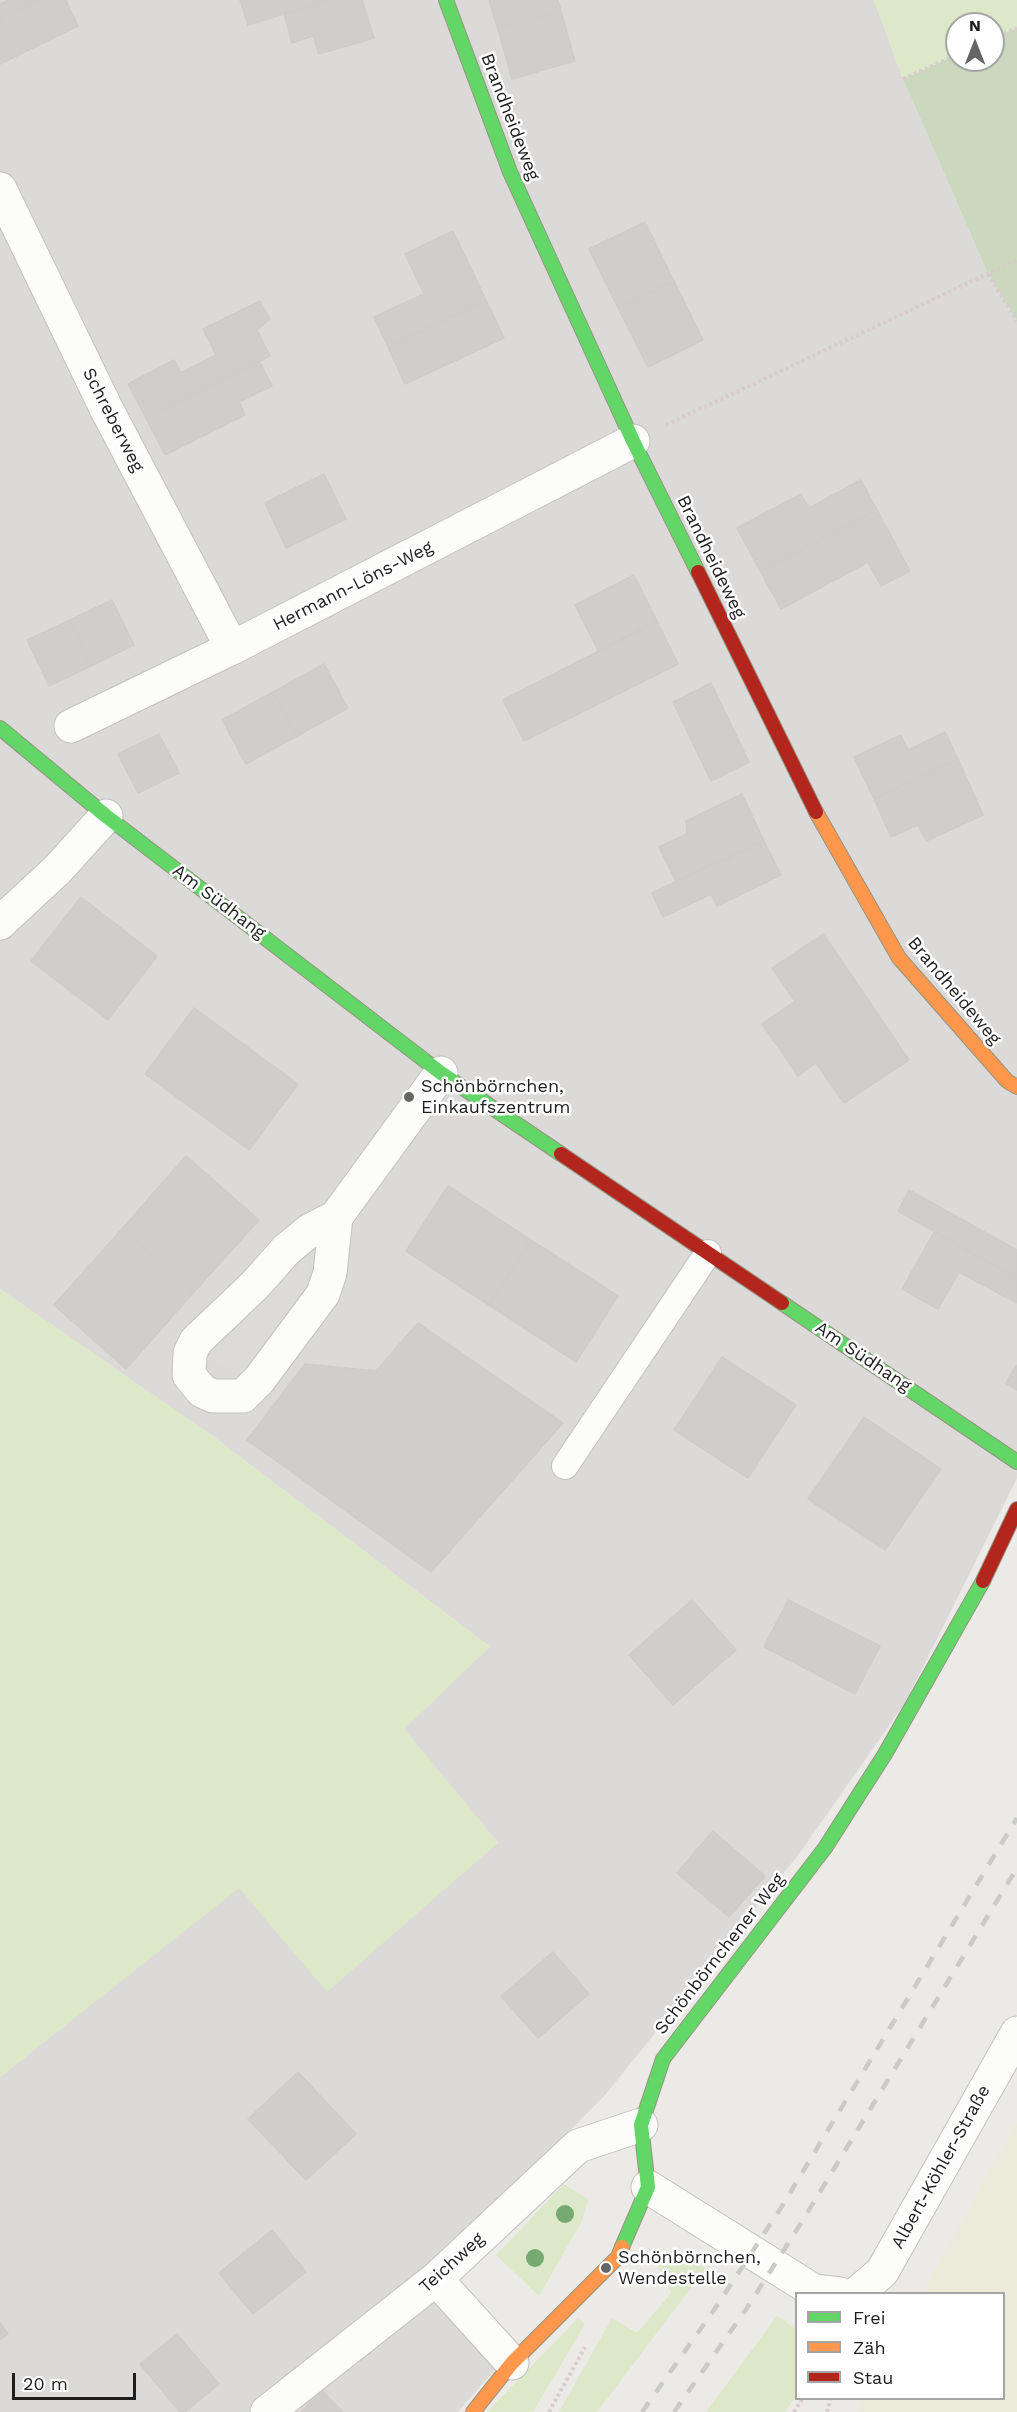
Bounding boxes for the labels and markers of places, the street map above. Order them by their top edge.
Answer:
place label: Schönbörnchen, Einkaufszentrum [421,1076,570,1118]
marker: Schönbörnchen, Einkaufszentrum [402,1090,416,1104]
place label: Schönbörnchen, Wendestelle [618,2247,761,2290]
marker: Schönbörnchen, Wendestelle [599,2261,613,2275]

